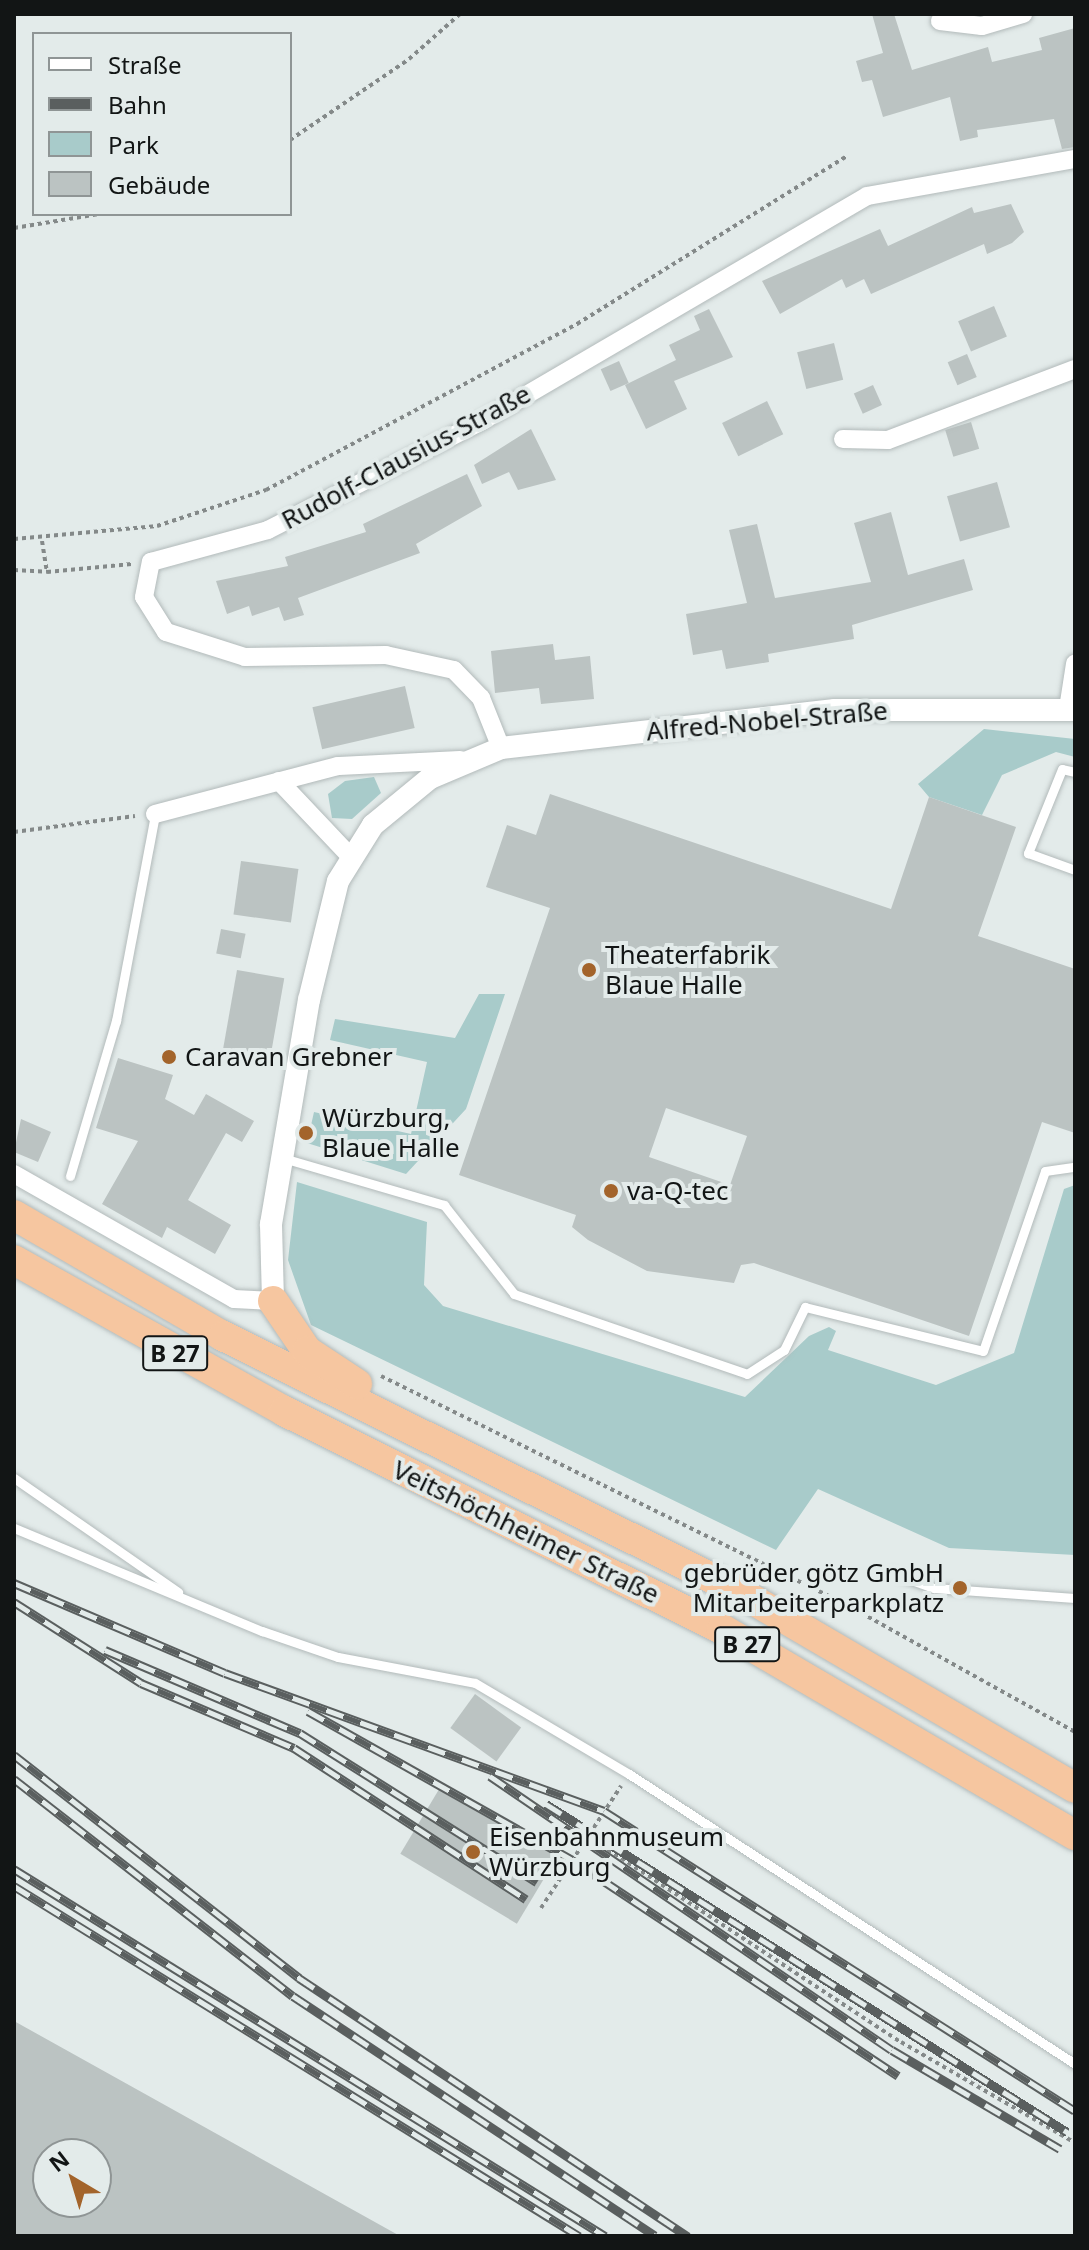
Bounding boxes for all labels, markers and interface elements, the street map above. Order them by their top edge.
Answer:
legend [32,32,292,216]
text: Straße [108,48,181,81]
text: Bahn [108,88,167,121]
text: Park [108,128,159,161]
text: Gebäude [108,168,210,201]
street label: Rudolf-Clausius-Straße [276,378,536,536]
street label: Alfred-Nobel-Straße [645,695,889,747]
place label: Theaterfabrik Blaue Halle [605,939,770,1000]
marker: Theaterfabrik Blaue Halle [580,961,598,979]
place label: Caravan Grebner [185,1041,393,1073]
marker: Caravan Grebner [160,1048,178,1066]
place label: Würzburg, Blaue Halle [322,1102,460,1164]
marker: Würzburg, Blaue Halle [297,1124,315,1142]
place label: va-Q-tec [627,1175,728,1207]
marker: va-Q-tec [602,1182,620,1200]
road number: B 27 [141,1333,209,1373]
street label: Veitshöchheimer Straße [388,1454,664,1610]
place label: gebrüder götz GmbH Mitarbeiterparkplatz [684,1557,944,1618]
marker: gebrüder götz GmbH Mitarbeiterparkplatz [951,1579,969,1597]
road number: B 27 [713,1624,781,1664]
place label: Eisenbahnmuseum Würzburg [489,1821,724,1882]
marker: Eisenbahnmuseum Würzburg [464,1843,482,1861]
north arrow [32,2138,112,2218]
text: N [42,2143,75,2178]

